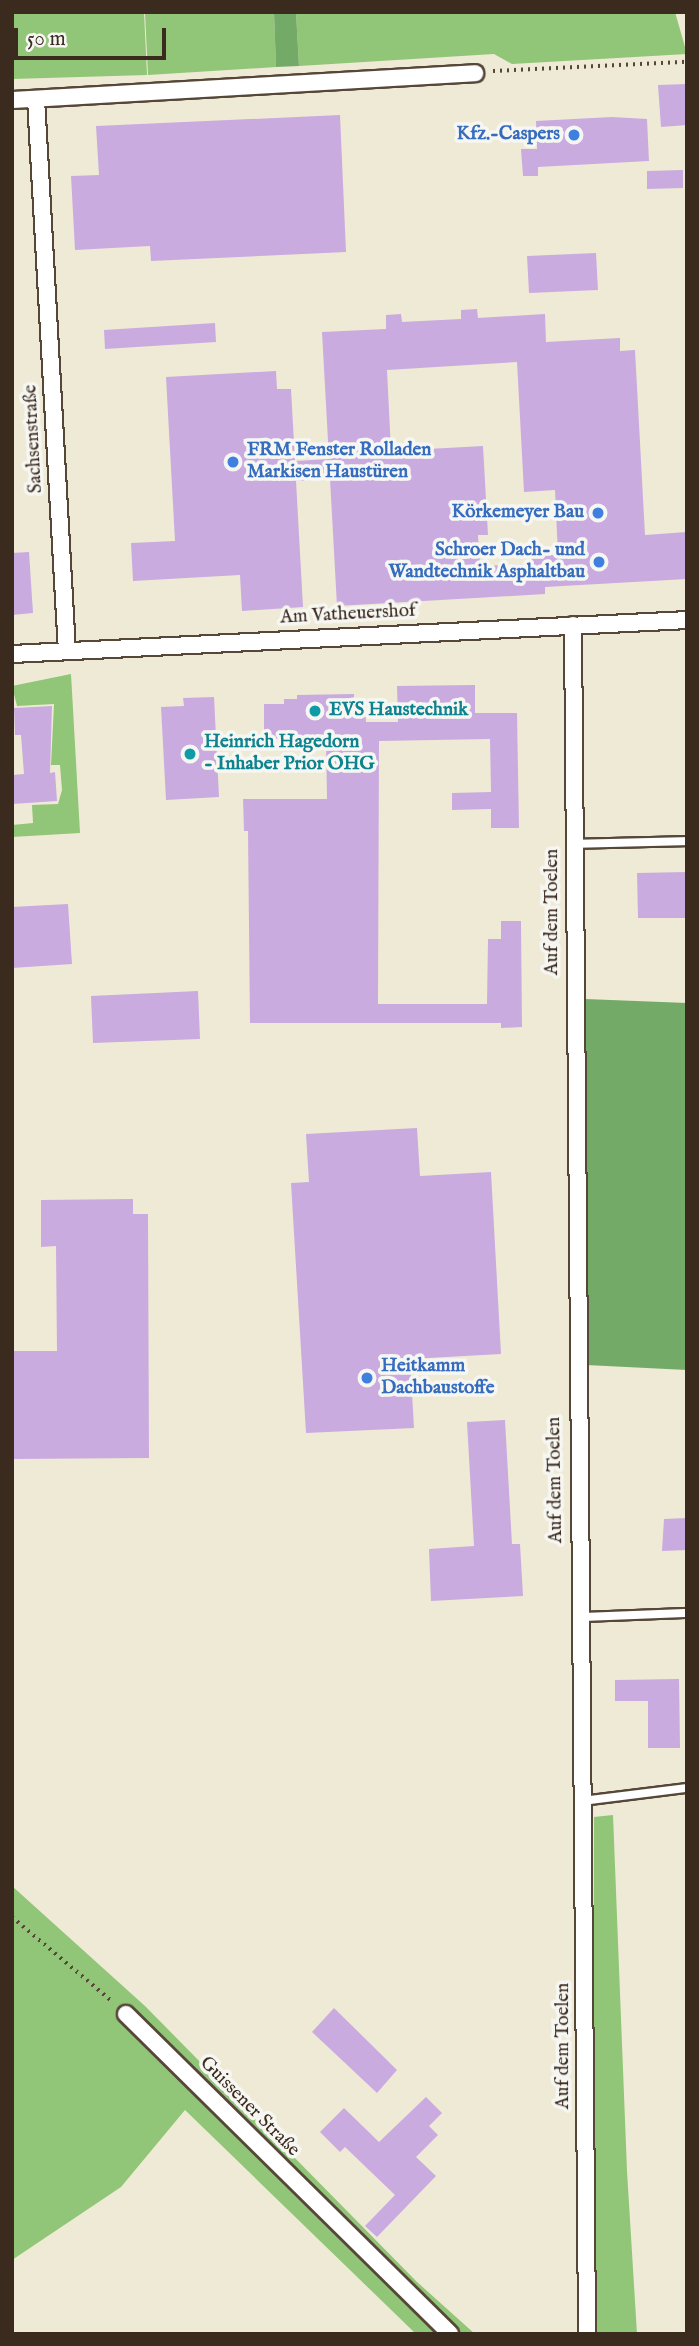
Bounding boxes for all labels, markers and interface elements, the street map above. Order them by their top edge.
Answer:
scale bar [18,14,170,58]
text: 50 m [27,26,66,53]
place label: Kfz.-Caspers [457,124,560,146]
marker: Kfz.-Caspers [566,127,582,143]
street label: Sachsenstraße [20,384,48,494]
place label: FRM Fenster Rolladen Markisen Haustüren [247,440,431,484]
marker: FRM Fenster Rolladen Markisen Haustüren [225,454,241,470]
place label: Körkemeyer Bau [452,502,584,524]
marker: Körkemeyer Bau [590,505,606,521]
place label: Schroer Dach- und Wandtechnik Asphaltbau [389,540,585,584]
marker: Schroer Dach- und Wandtechnik Asphaltbau [591,554,607,570]
street label: Am Vatheuershof [280,600,416,630]
place label: EVS Haustechnik [329,700,468,722]
marker: EVS Haustechnik [307,703,323,719]
place label: Heinrich Hagedorn - Inhaber Prior OHG [204,732,375,776]
marker: Heinrich Hagedorn - Inhaber Prior OHG [182,746,198,762]
street label: Auf dem Toelen [542,849,564,975]
place label: Heitkamm Dachbaustoffe [381,1356,494,1400]
marker: Heitkamm Dachbaustoffe [359,1370,375,1386]
street label: Auf dem Toelen [543,1417,569,1543]
street label: Auf dem Toelen [553,1983,575,2109]
street label: Guissener Straße [194,2052,304,2162]

